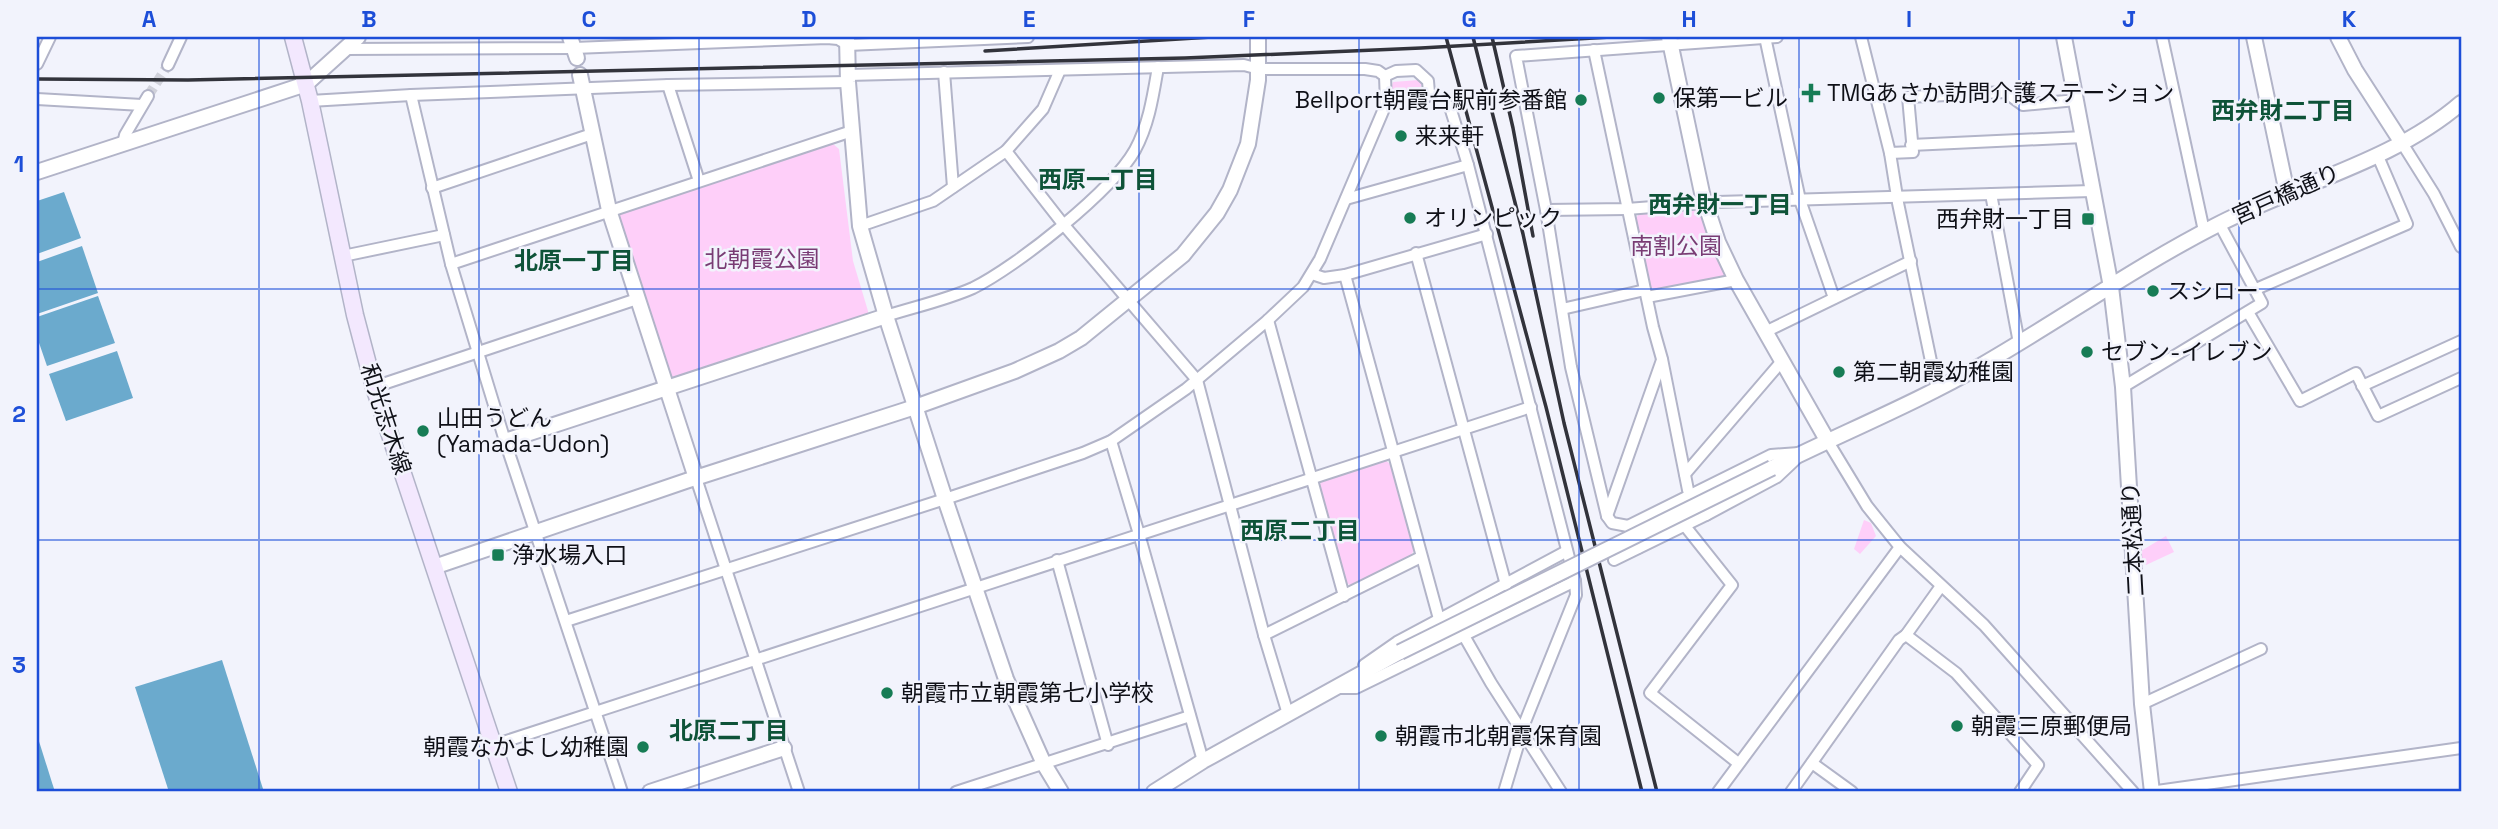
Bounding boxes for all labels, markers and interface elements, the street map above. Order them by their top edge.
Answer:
text: A [142,4,157,34]
text: B [361,4,377,34]
text: C [582,4,596,34]
text: D [801,4,817,34]
text: E [1023,4,1035,34]
text: F [1243,4,1255,34]
text: G [1461,4,1477,34]
text: H [1681,4,1697,34]
text: I [1906,4,1912,34]
text: J [2122,4,2136,34]
text: K [2342,4,2357,34]
place label: TMGあさか訪問介護ステーション [1827,78,2174,108]
place label: 保第一ビル [1673,83,1788,113]
marker: TMGあさか訪問介護ステーション [1801,83,1821,103]
place label: Bellport朝霞台駅前参番館 [1295,85,1567,115]
marker: 保第一ビル [1651,90,1667,106]
marker: Bellport朝霞台駅前参番館 [1573,92,1589,108]
district label: 西弁財二丁目 [2211,95,2355,126]
place label: 来来軒 [1415,121,1484,151]
marker: 来来軒 [1393,128,1409,144]
text: 1 [14,149,24,179]
street label: 宮戸橋通り [2227,157,2345,231]
district label: 西原一丁目 [1038,164,1158,195]
district label: 西弁財一丁目 [1648,189,1792,220]
place label: オリンピック [1424,203,1562,233]
place label: 西弁財一丁目 [1936,204,2074,234]
marker: オリンピック [1402,210,1418,226]
marker: 西弁財一丁目 [2080,211,2096,227]
park label: 南割公園 [1630,231,1722,261]
park label: 北朝霞公園 [705,244,820,274]
district label: 北原一丁目 [514,245,634,276]
place label: スシロー [2167,276,2259,306]
marker: スシロー [2145,283,2161,299]
place label: セブン-イレブン [2101,337,2272,367]
marker: セブン-イレブン [2079,344,2095,360]
place label: 第二朝霞幼稚園 [1853,357,2014,387]
street label: 和光志木線 [354,360,418,478]
marker: 第二朝霞幼稚園 [1831,364,1847,380]
text: 2 [12,399,26,429]
place label: 山田うどん (Yamada-Udon) [437,403,609,459]
marker: 山田うどん (Yamada-Udon) [415,423,431,439]
street label: 二本松通り [2115,481,2151,597]
district label: 西原二丁目 [1240,515,1360,546]
place label: 浄水場入口 [512,540,627,570]
marker: 浄水場入口 [490,547,506,563]
text: 3 [12,650,26,680]
place label: 朝霞市立朝霞第七小学校 [901,678,1154,708]
marker: 朝霞市立朝霞第七小学校 [879,685,895,701]
place label: 朝霞三原郵便局 [1971,711,2132,741]
district label: 北原二丁目 [669,715,789,746]
marker: 朝霞三原郵便局 [1949,718,1965,734]
place label: 朝霞市北朝霞保育園 [1395,721,1602,751]
marker: 朝霞市北朝霞保育園 [1373,728,1389,744]
place label: 朝霞なかよし幼稚園 [423,732,629,762]
marker: 朝霞なかよし幼稚園 [635,739,651,755]

